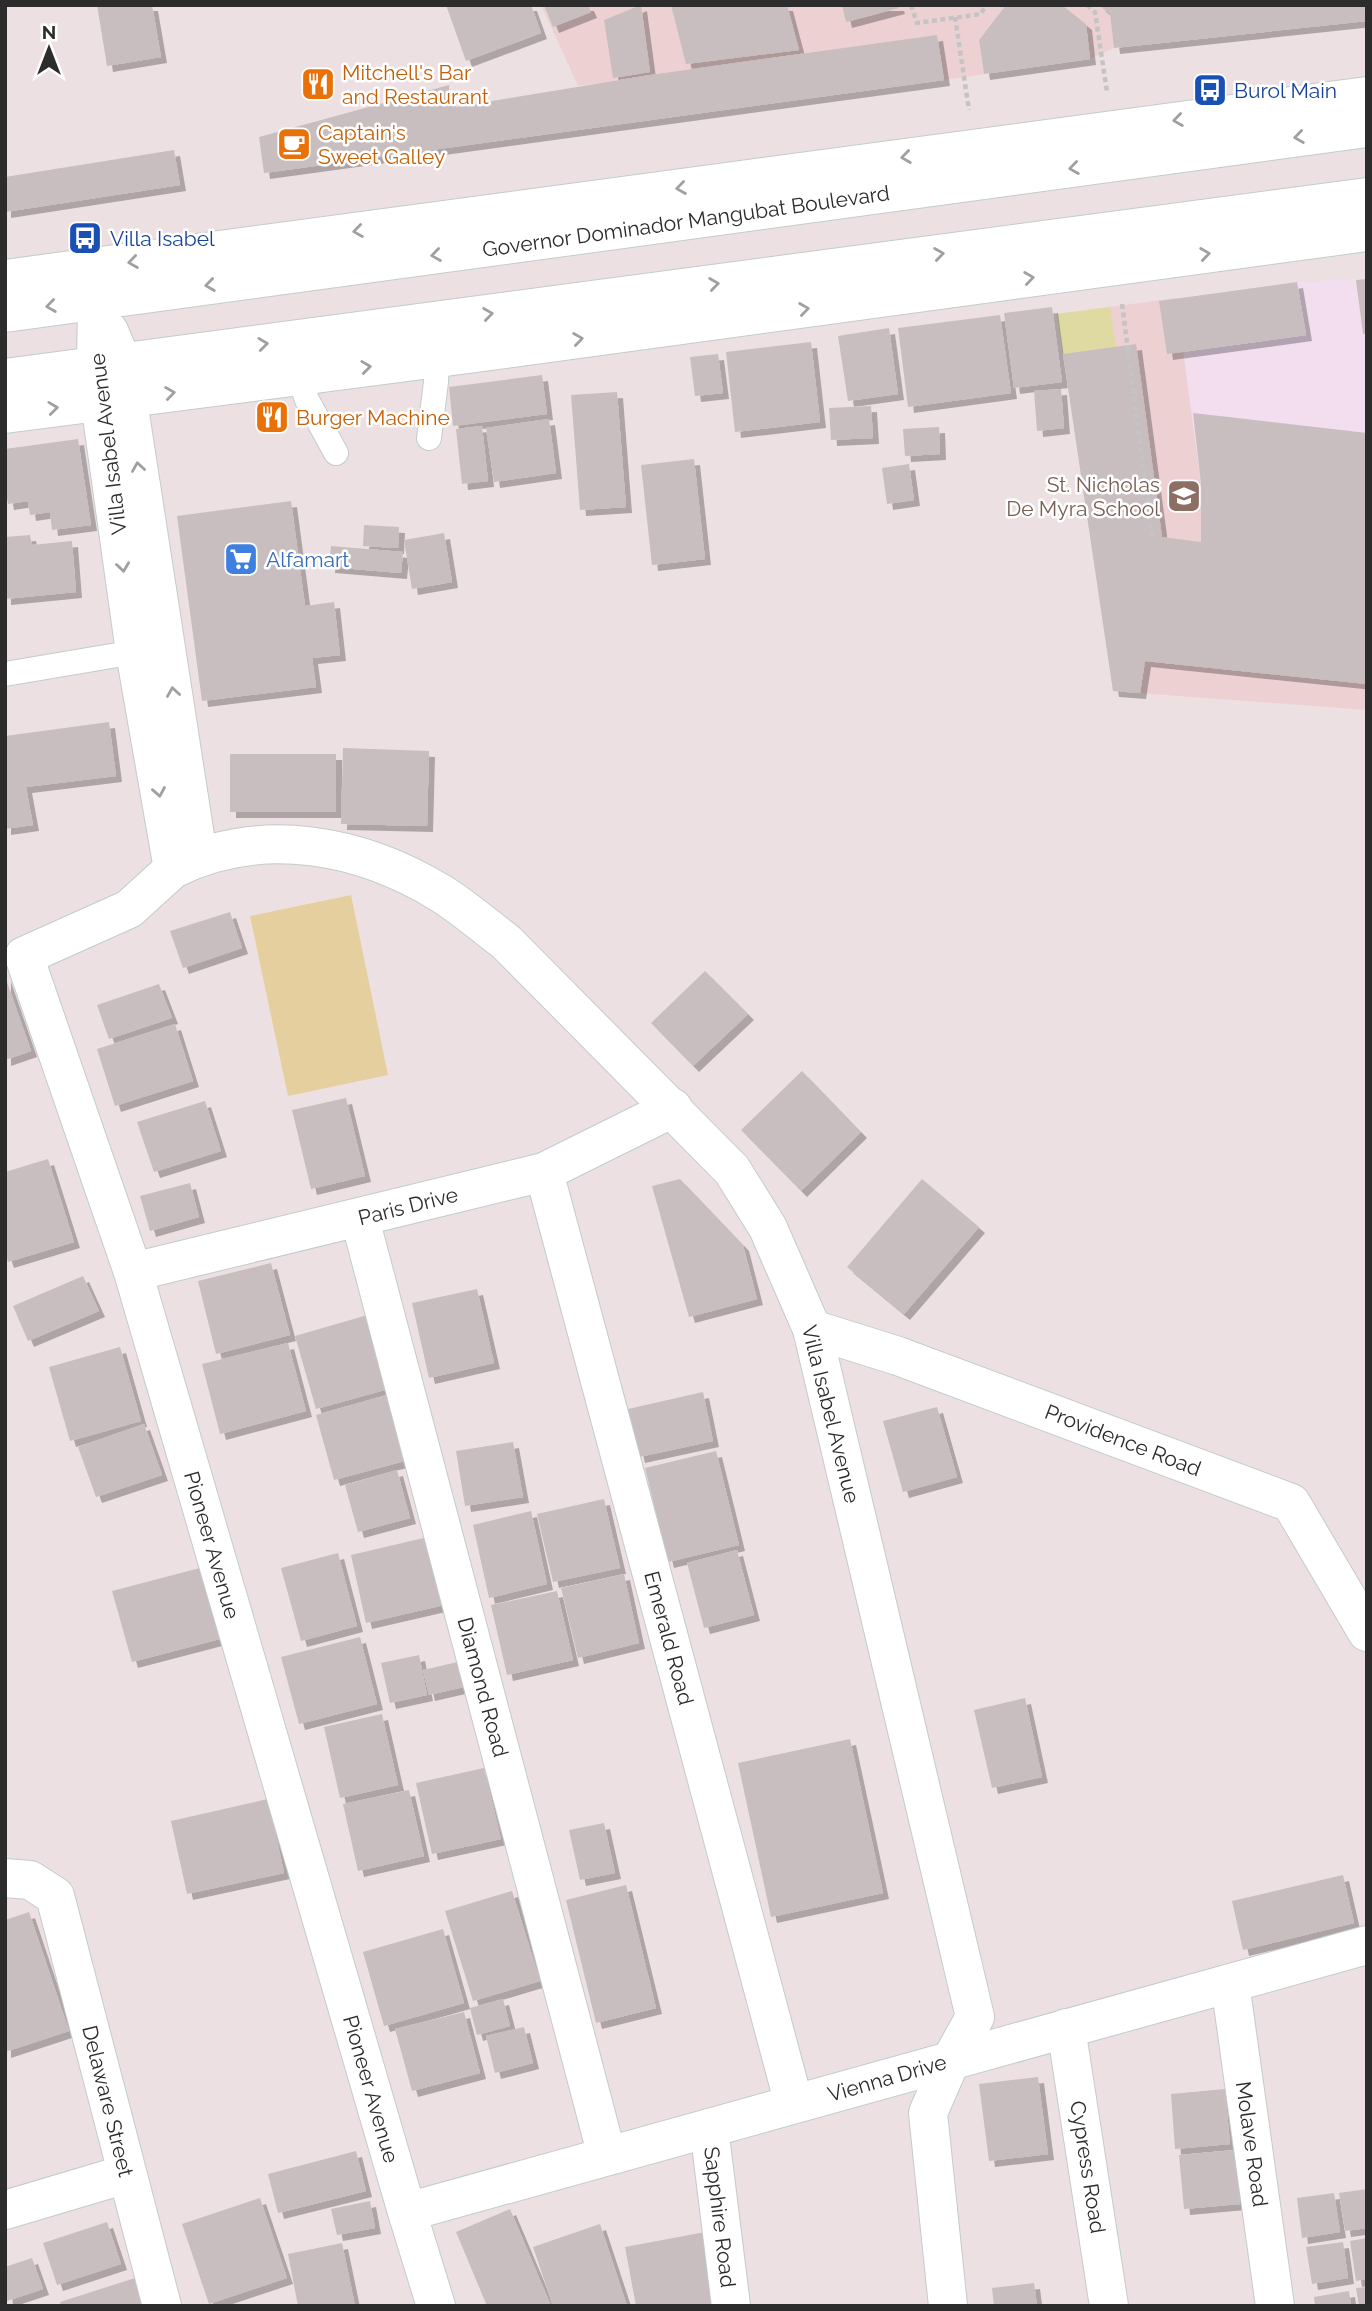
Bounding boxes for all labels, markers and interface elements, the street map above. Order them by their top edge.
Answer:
north arrow [14,14,84,84]
text: N [42,21,56,43]
place label: Mitchell's Bar and Restaurant [342,60,489,109]
restaurant icon: Mitchell's Bar and Restaurant [299,65,337,103]
bus stop icon: Burol Main [1191,71,1229,109]
place label: Burol Main [1234,78,1337,103]
one-way arrow [1172,112,1183,127]
place label: Captain's Sweet Galley [318,120,445,169]
cafe icon: Captain's Sweet Galley [275,125,313,163]
one-way arrow [1293,130,1305,145]
one-way arrow [900,149,912,164]
one-way arrow [1068,161,1080,176]
street label: Governor Dominador Mangubat Boulevard [481,180,891,262]
one-way arrow [675,180,687,195]
bus stop icon: Villa Isabel [66,219,104,257]
one-way arrow [352,223,364,238]
place label: Villa Isabel [110,226,215,251]
one-way arrow [934,246,945,261]
one-way arrow [430,247,441,262]
one-way arrow [1199,247,1211,262]
one-way arrow [127,254,139,269]
one-way arrow [1023,271,1035,286]
one-way arrow [708,277,720,292]
one-way arrow [204,278,216,293]
one-way arrow [45,299,57,314]
one-way arrow [798,301,809,316]
one-way arrow [483,307,494,322]
one-way arrow [572,332,584,347]
one-way arrow [257,337,269,352]
street label: Villa Isabel Avenue [84,352,132,536]
one-way arrow [360,360,372,375]
one-way arrow [164,385,176,400]
restaurant icon: Burger Machine [253,398,291,436]
one-way arrow [47,401,59,416]
place label: Burger Machine [296,405,450,430]
one-way arrow [131,461,146,473]
place label: St. Nicholas De Myra School [1006,472,1160,521]
school or university icon: St. Nicholas De Myra School [1165,477,1203,515]
supermarket icon: Alfamart [222,540,260,578]
place label: Alfamart [266,547,349,572]
one-way arrow [116,561,131,573]
one-way arrow [166,686,181,698]
one-way arrow [151,786,166,798]
street label: Paris Drive [356,1182,460,1230]
street label: Villa Isabel Avenue [797,1322,865,1506]
street label: Providence Road [1041,1399,1205,1481]
street label: Pioneer Avenue [179,1468,245,1622]
street label: Emerald Road [639,1568,699,1708]
street label: Diamond Road [452,1614,514,1760]
street label: Pioneer Avenue [338,2012,404,2166]
street label: Delaware Street [77,2023,139,2179]
street label: Vienna Drive [825,2049,949,2107]
street label: Molave Road [1231,2080,1273,2208]
street label: Cypress Road [1065,2099,1111,2235]
street label: Sapphire Road [699,2145,741,2289]

